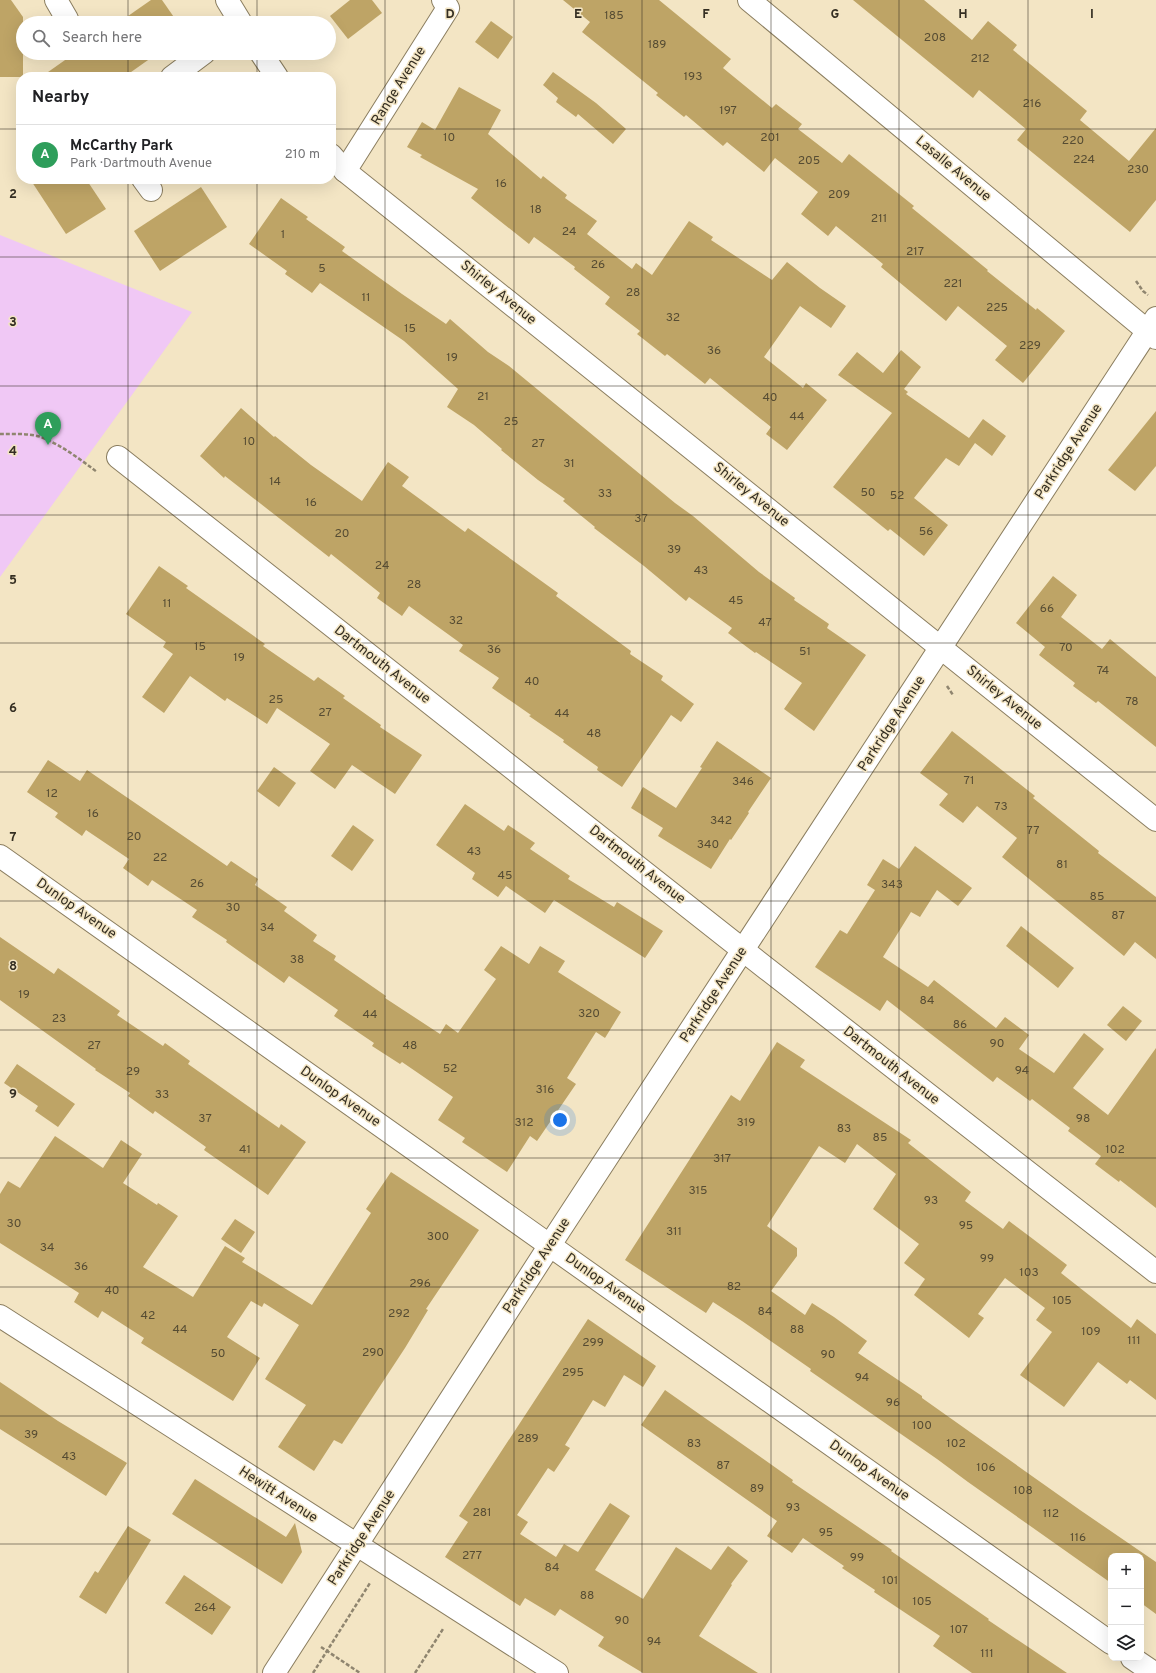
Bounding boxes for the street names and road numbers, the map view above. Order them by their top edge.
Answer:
street label: Range Avenue [368,43,430,129]
street label: Lasalle Avenue [912,132,994,206]
street label: Shirley Avenue [456,257,540,329]
street label: Parkridge Avenue [1032,401,1106,503]
street label: Shirley Avenue [709,459,793,531]
street label: Dartmouth Avenue [331,622,433,708]
street label: Shirley Avenue [962,662,1046,734]
street label: Parkridge Avenue [855,673,929,775]
street label: Dartmouth Avenue [586,822,688,908]
street label: Dunlop Avenue [33,875,119,943]
street label: Parkridge Avenue [677,944,751,1046]
street label: Dartmouth Avenue [840,1023,942,1109]
street label: Dunlop Avenue [297,1063,383,1131]
street label: Parkridge Avenue [500,1215,574,1317]
street label: Dunlop Avenue [562,1250,648,1318]
street label: Dunlop Avenue [826,1437,912,1505]
street label: Hewitt Avenue [235,1463,321,1527]
street label: Parkridge Avenue [325,1487,399,1589]

